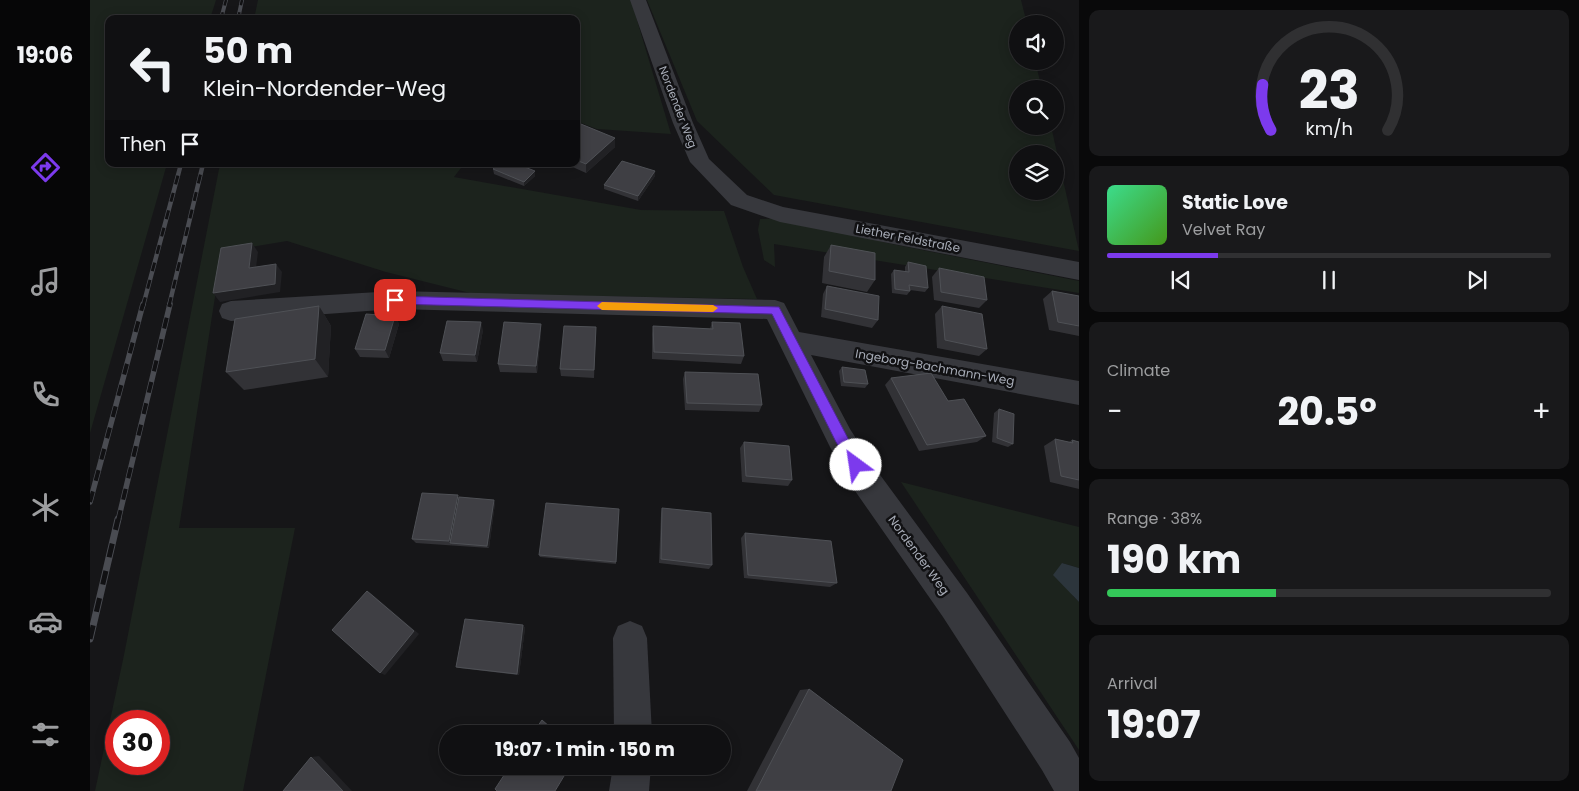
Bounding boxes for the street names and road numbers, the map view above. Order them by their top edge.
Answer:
street label: Nordender Weg [655,64,701,150]
street label: Liether Feldstraße [854,220,962,256]
street label: Ingeborg-Bachmann-Weg [854,345,1016,389]
street label: Nordender Weg [884,512,954,598]

